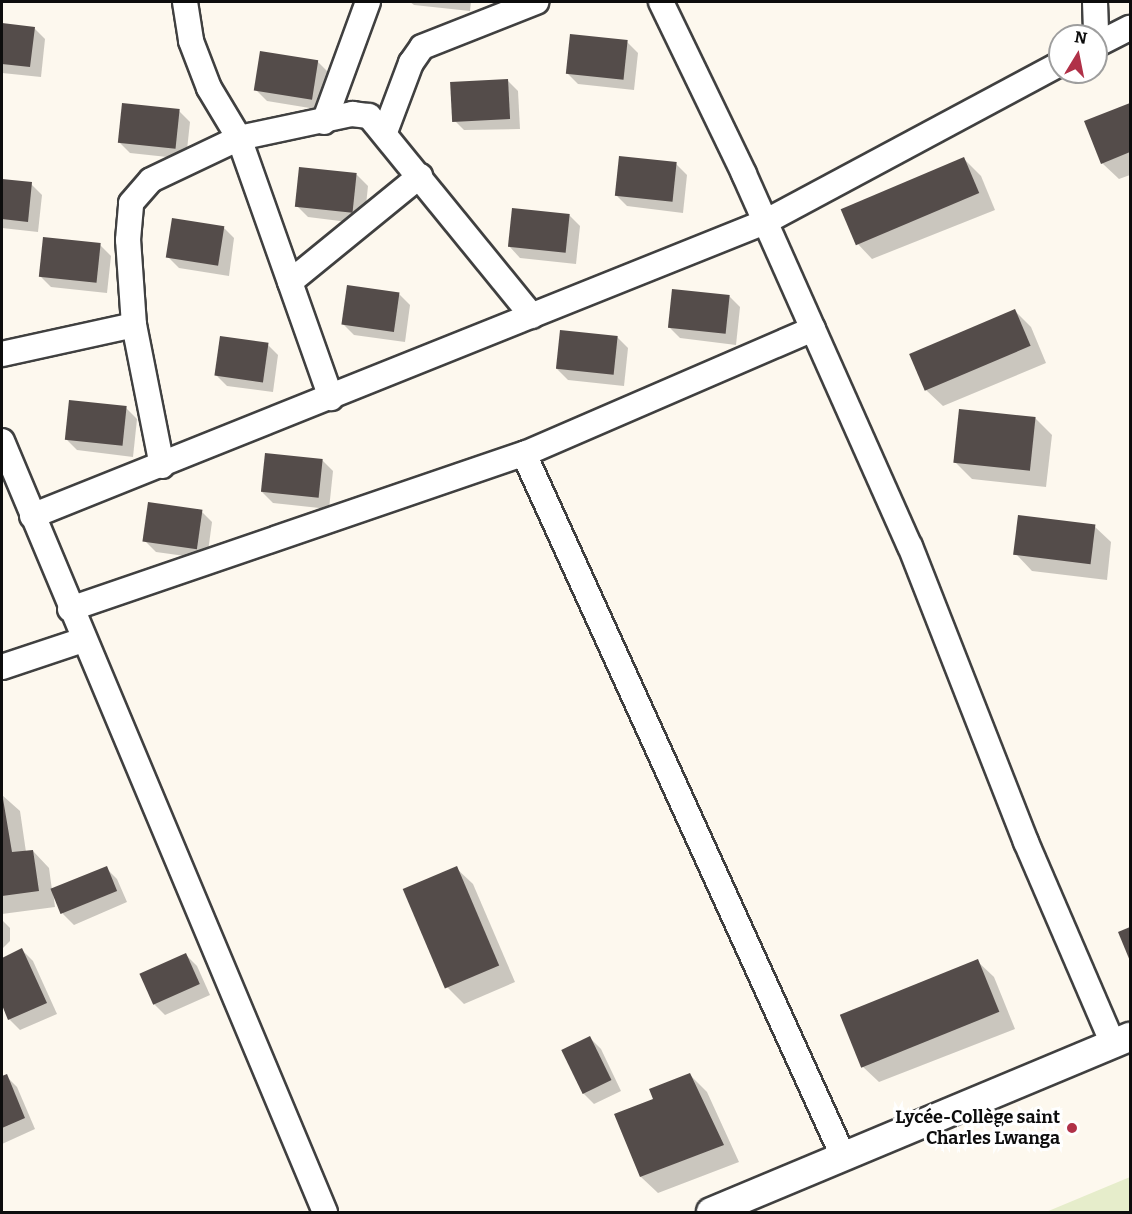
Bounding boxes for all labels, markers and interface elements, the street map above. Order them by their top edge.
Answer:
north arrow [1048,24,1108,84]
text: N [1073,27,1089,48]
place label: Lycée-Collège saint Charles Lwanga [895,1107,1060,1150]
marker: Lycée-Collège saint Charles Lwanga [1065,1121,1079,1135]

